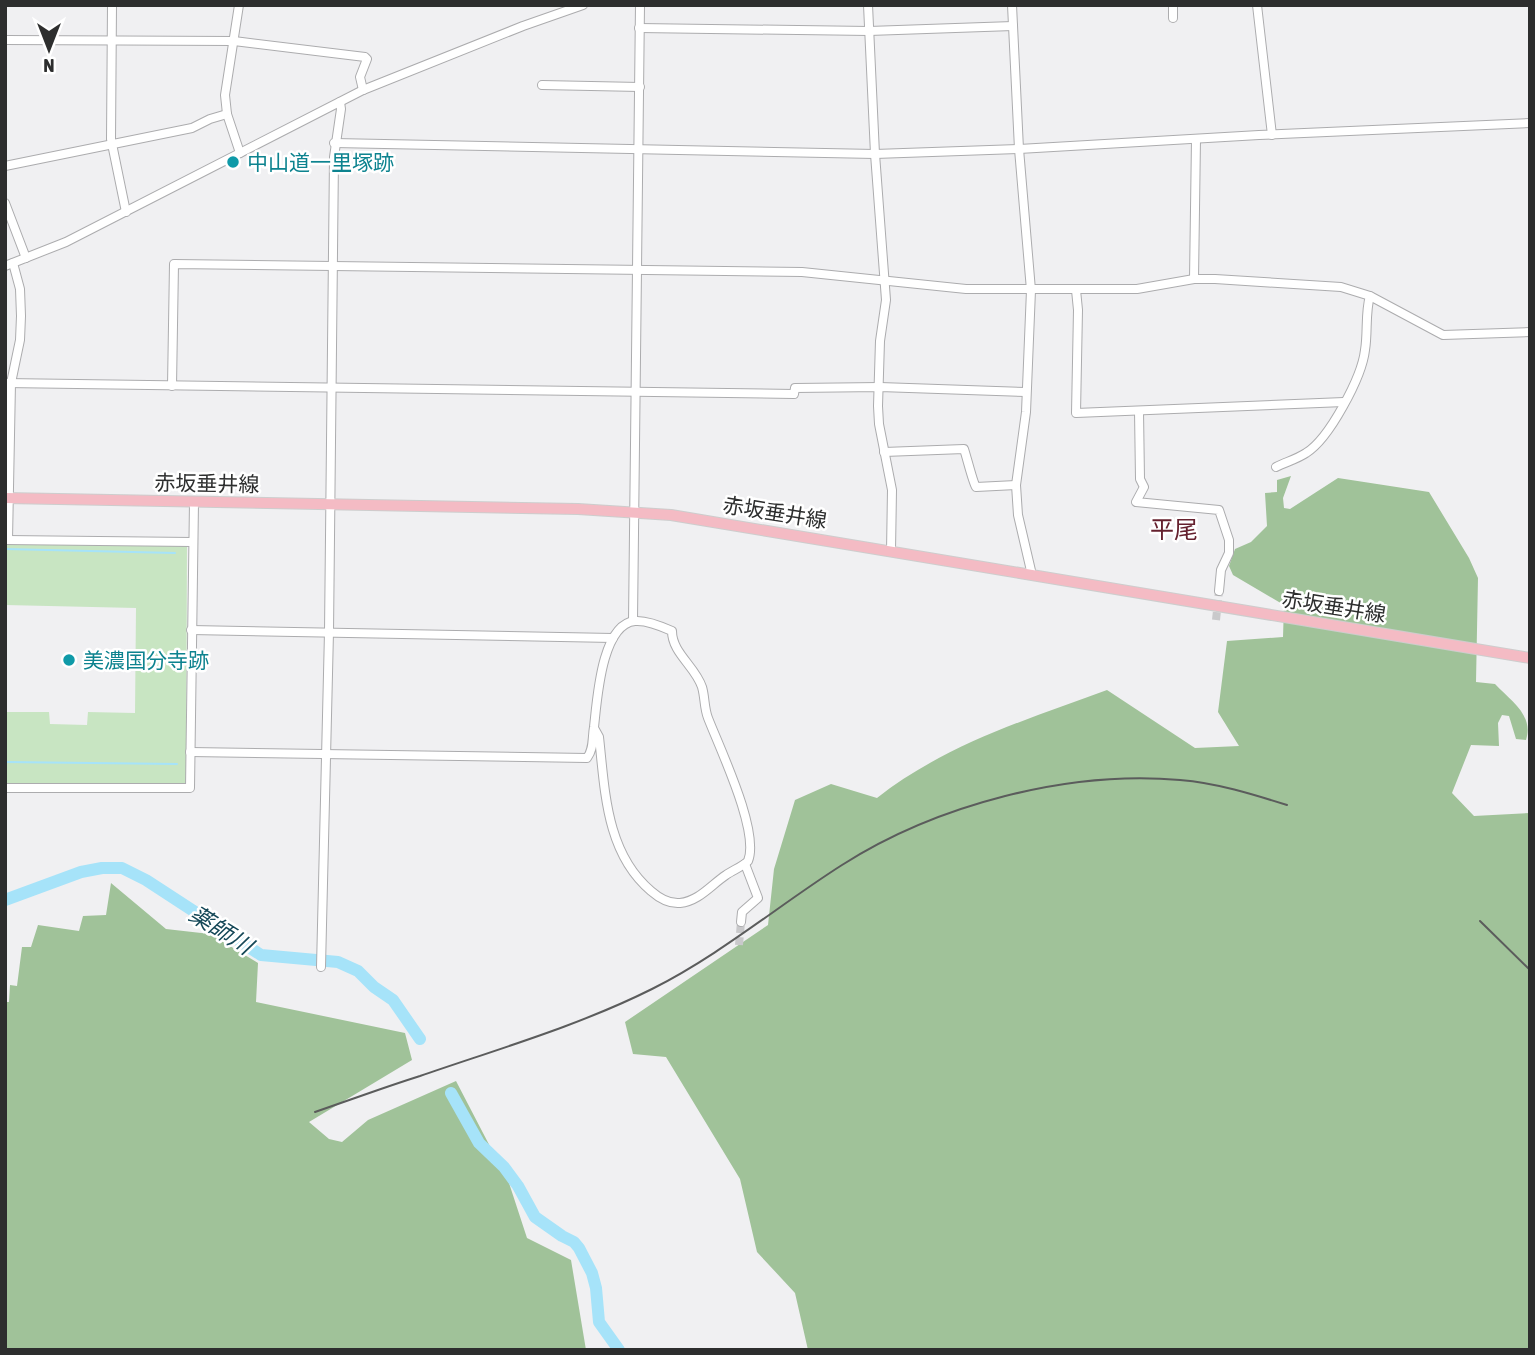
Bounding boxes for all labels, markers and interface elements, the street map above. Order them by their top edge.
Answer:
north arrow [14,14,84,84]
text: N [43,55,55,77]
place label: 中山道一里塚跡 [247,150,394,174]
marker: 中山道一里塚跡 [225,154,241,170]
street label: 赤坂垂井線 [154,470,260,496]
street label: 赤坂垂井線 [721,492,829,532]
district label: 平尾 [1150,516,1198,543]
street label: 赤坂垂井線 [1280,586,1388,626]
place label: 美濃国分寺跡 [83,648,209,672]
marker: 美濃国分寺跡 [61,652,77,668]
water label: 薬師川 [185,901,260,961]

